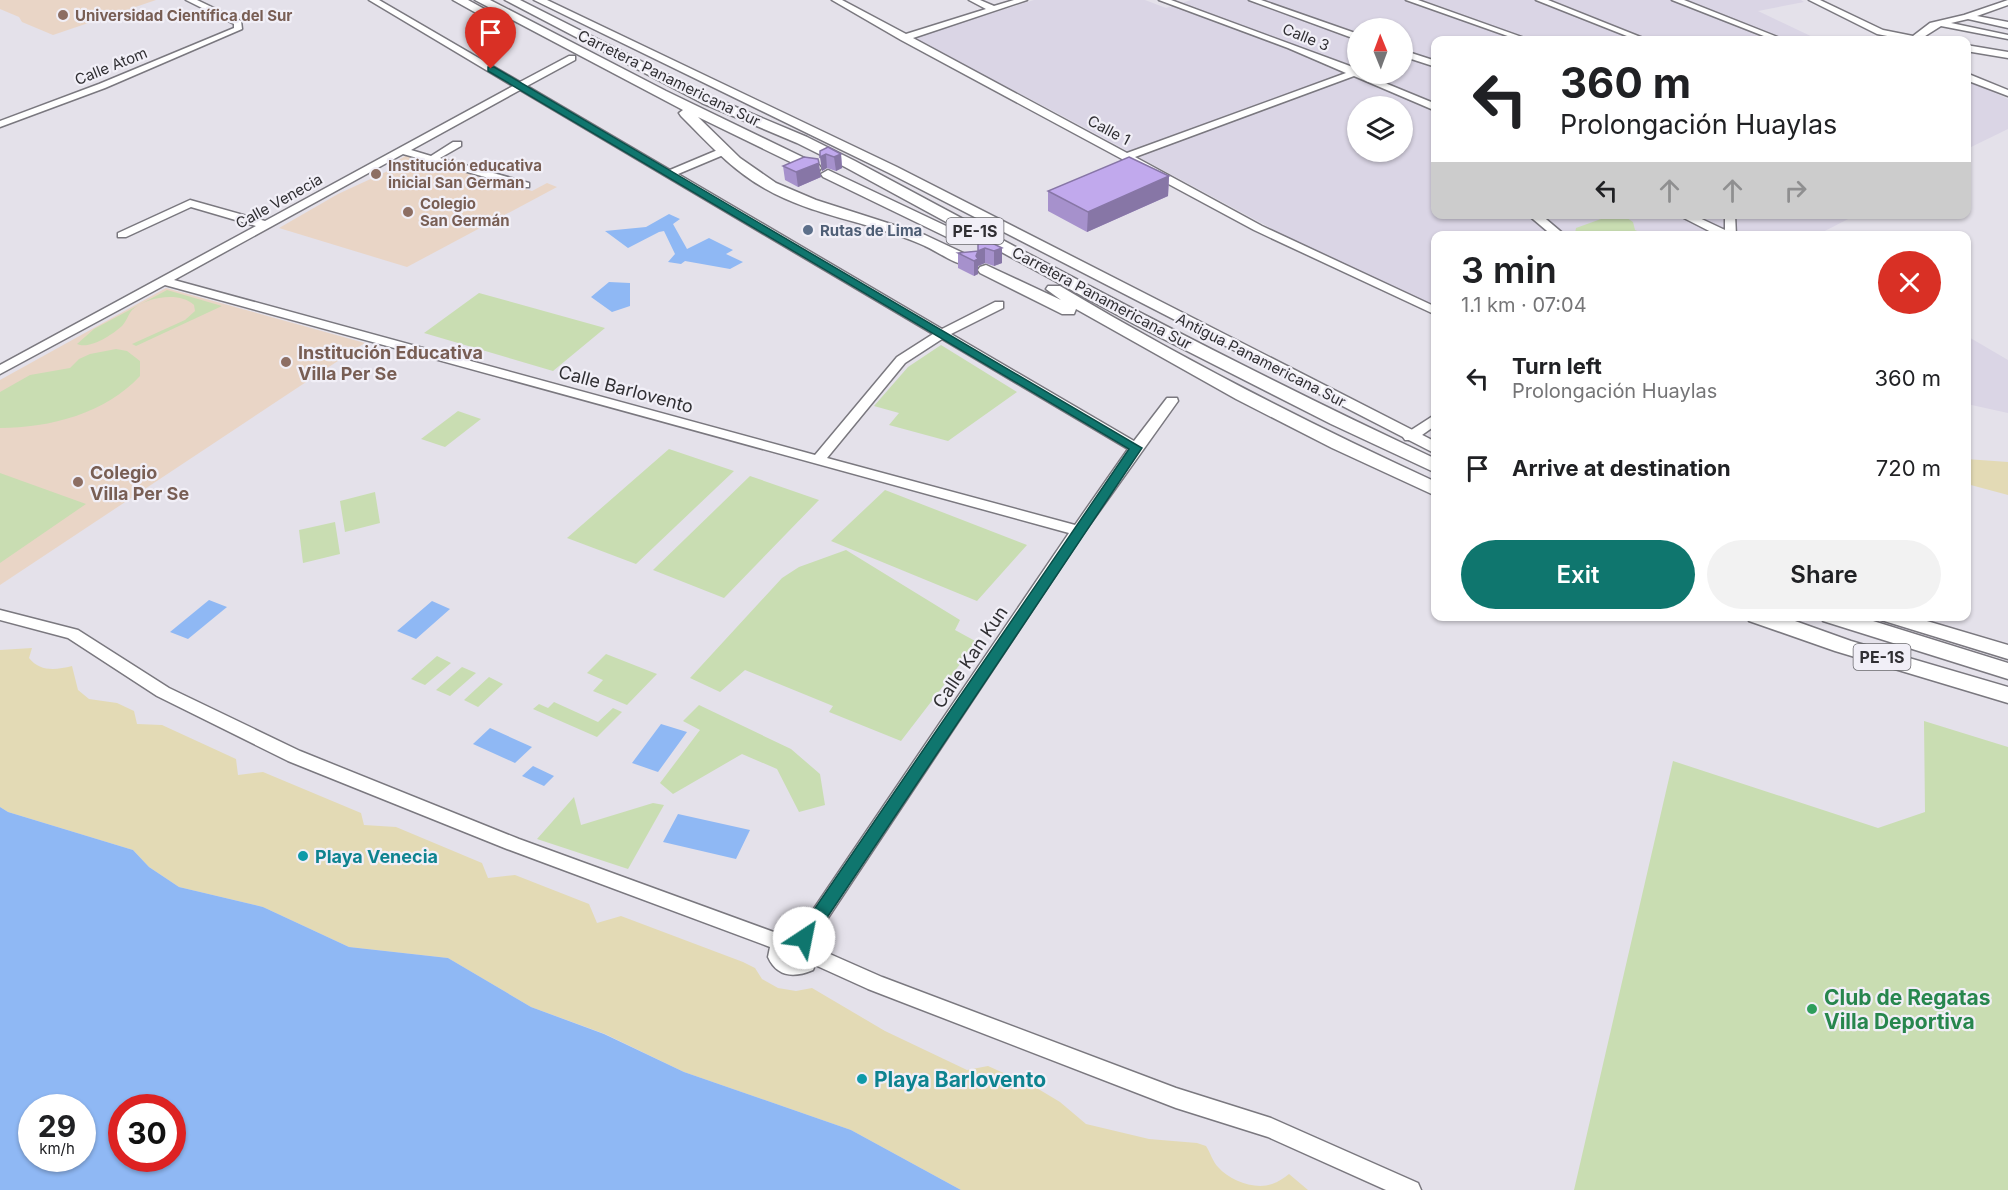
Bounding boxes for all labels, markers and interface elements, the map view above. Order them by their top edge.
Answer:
place label: Universidad Científica del Sur [75,6,292,25]
pin [465,7,516,69]
marker: Universidad Científica del Sur [56,8,70,22]
icon: arrive [474,16,507,49]
north arrow [1347,18,1413,84]
map controls [1347,18,1413,162]
street label: Calle 3 [1280,19,1332,55]
street label: Carretera Panamericana Sur [575,25,764,131]
street label: Calle Atom [72,43,150,89]
text: 360 m [1560,57,1691,108]
icon: left [1461,60,1539,138]
button: layers [1347,96,1413,162]
text: Prolongación Huaylas [1560,108,1837,141]
street label: Calle 1 [1084,111,1134,149]
place label: Institución educativa inicial San German [388,156,542,192]
marker: Institución educativa inicial San German [369,167,383,181]
street label: Calle Venecia [232,169,326,233]
icon: left [1590,174,1623,207]
icon: ahead [1653,174,1686,207]
icon: ahead [1716,174,1749,207]
icon: right [1779,174,1812,207]
place label: Colegio San Germán [420,194,510,230]
marker: Colegio San Germán [401,205,415,219]
road number: PE-1S [946,218,1004,244]
place label: Rutas de Lima [820,221,922,240]
marker: Rutas de Lima [801,223,815,237]
street label: Carretera Panamericana Sur [1009,243,1195,354]
text: 3 min [1461,248,1557,292]
button: close [1878,251,1941,314]
text: 1.1 km · 07:04 [1461,293,1587,317]
street label: Antigua Panamericana Sur [1173,309,1349,411]
place label: Institución Educativa Villa Per Se [298,342,483,384]
text: Turn left [1512,353,1602,379]
marker: Institución Educativa Villa Per Se [279,355,293,369]
street label: Calle Barlovento [556,361,696,417]
icon: left [1461,362,1494,395]
text: 360 m [1874,365,1941,391]
text: Prolongación Huaylas [1512,379,1717,403]
icon: arrive [1461,452,1494,485]
text: Arrive at destination [1512,455,1731,481]
text: 720 m [1876,455,1941,481]
place label: Colegio Villa Per Se [90,462,189,504]
marker: Colegio Villa Per Se [71,475,85,489]
button: Exit [1461,540,1695,609]
button: Share [1707,540,1941,609]
street label: Calle Kan Kun [928,602,1012,712]
road number: PE-1S [1854,644,1910,670]
place label: Playa Venecia [315,846,438,867]
marker: Playa Venecia [296,849,310,863]
position arrow [772,906,836,970]
place label: Club de Regatas Villa Deportiva [1824,985,1990,1034]
marker: Club de Regatas Villa Deportiva [1805,1002,1819,1016]
place label: Playa Barlovento [874,1067,1046,1092]
marker: Playa Barlovento [855,1072,869,1086]
speed limit sign: 30 [108,1094,186,1172]
text: 29 [38,1108,76,1144]
text: km/h [39,1139,75,1158]

